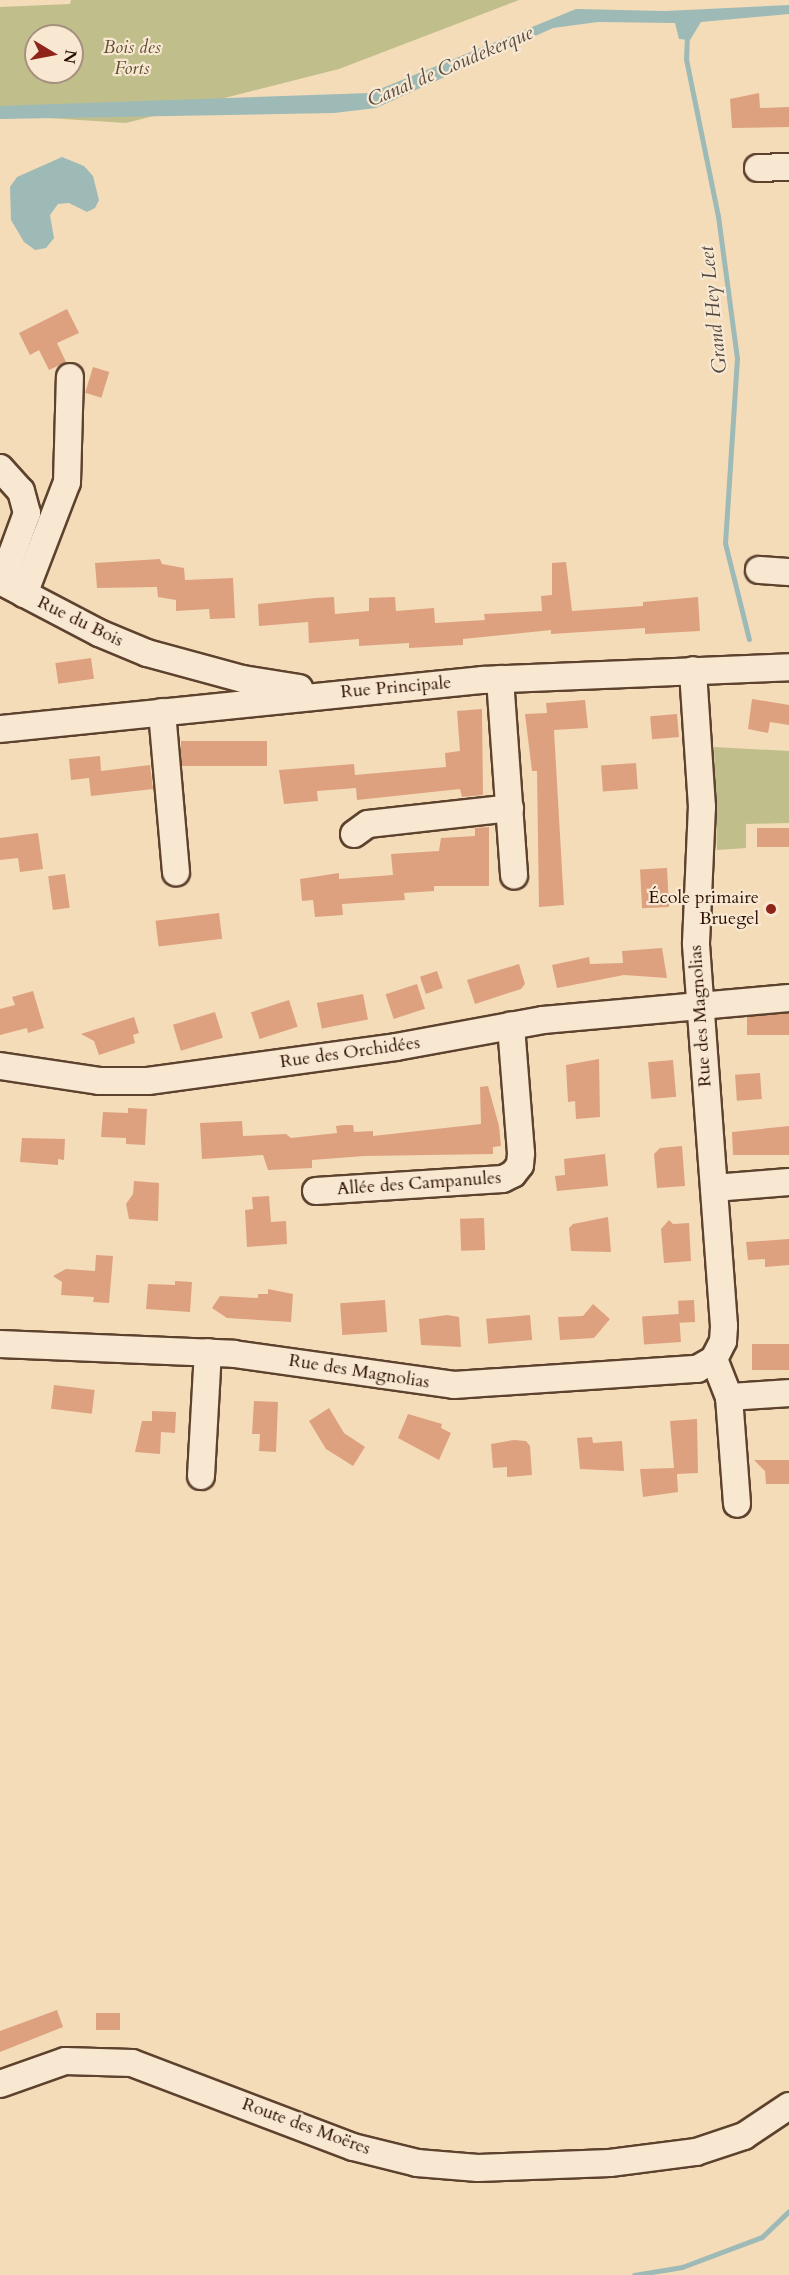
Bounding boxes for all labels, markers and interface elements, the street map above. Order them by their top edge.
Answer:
water label: Canal de Coudekerque [363,20,537,112]
north arrow [24,24,84,84]
park label: Bois des Forts [103,38,161,80]
text: N [58,48,82,66]
water label: Grand Hey Leet [694,245,732,375]
street label: Rue du Bois [34,592,126,652]
street label: Rue Principale [340,672,452,704]
place label: École primaire Bruegel [648,888,759,930]
marker: École primaire Bruegel [764,902,778,916]
street label: Rue des Magnolias [685,944,717,1088]
street label: Rue des Orchidées [279,1032,421,1074]
street label: Allée des Campanules [336,1167,502,1201]
street label: Rue des Magnolias [287,1350,431,1394]
street label: Route des Moëres [239,2094,373,2160]

